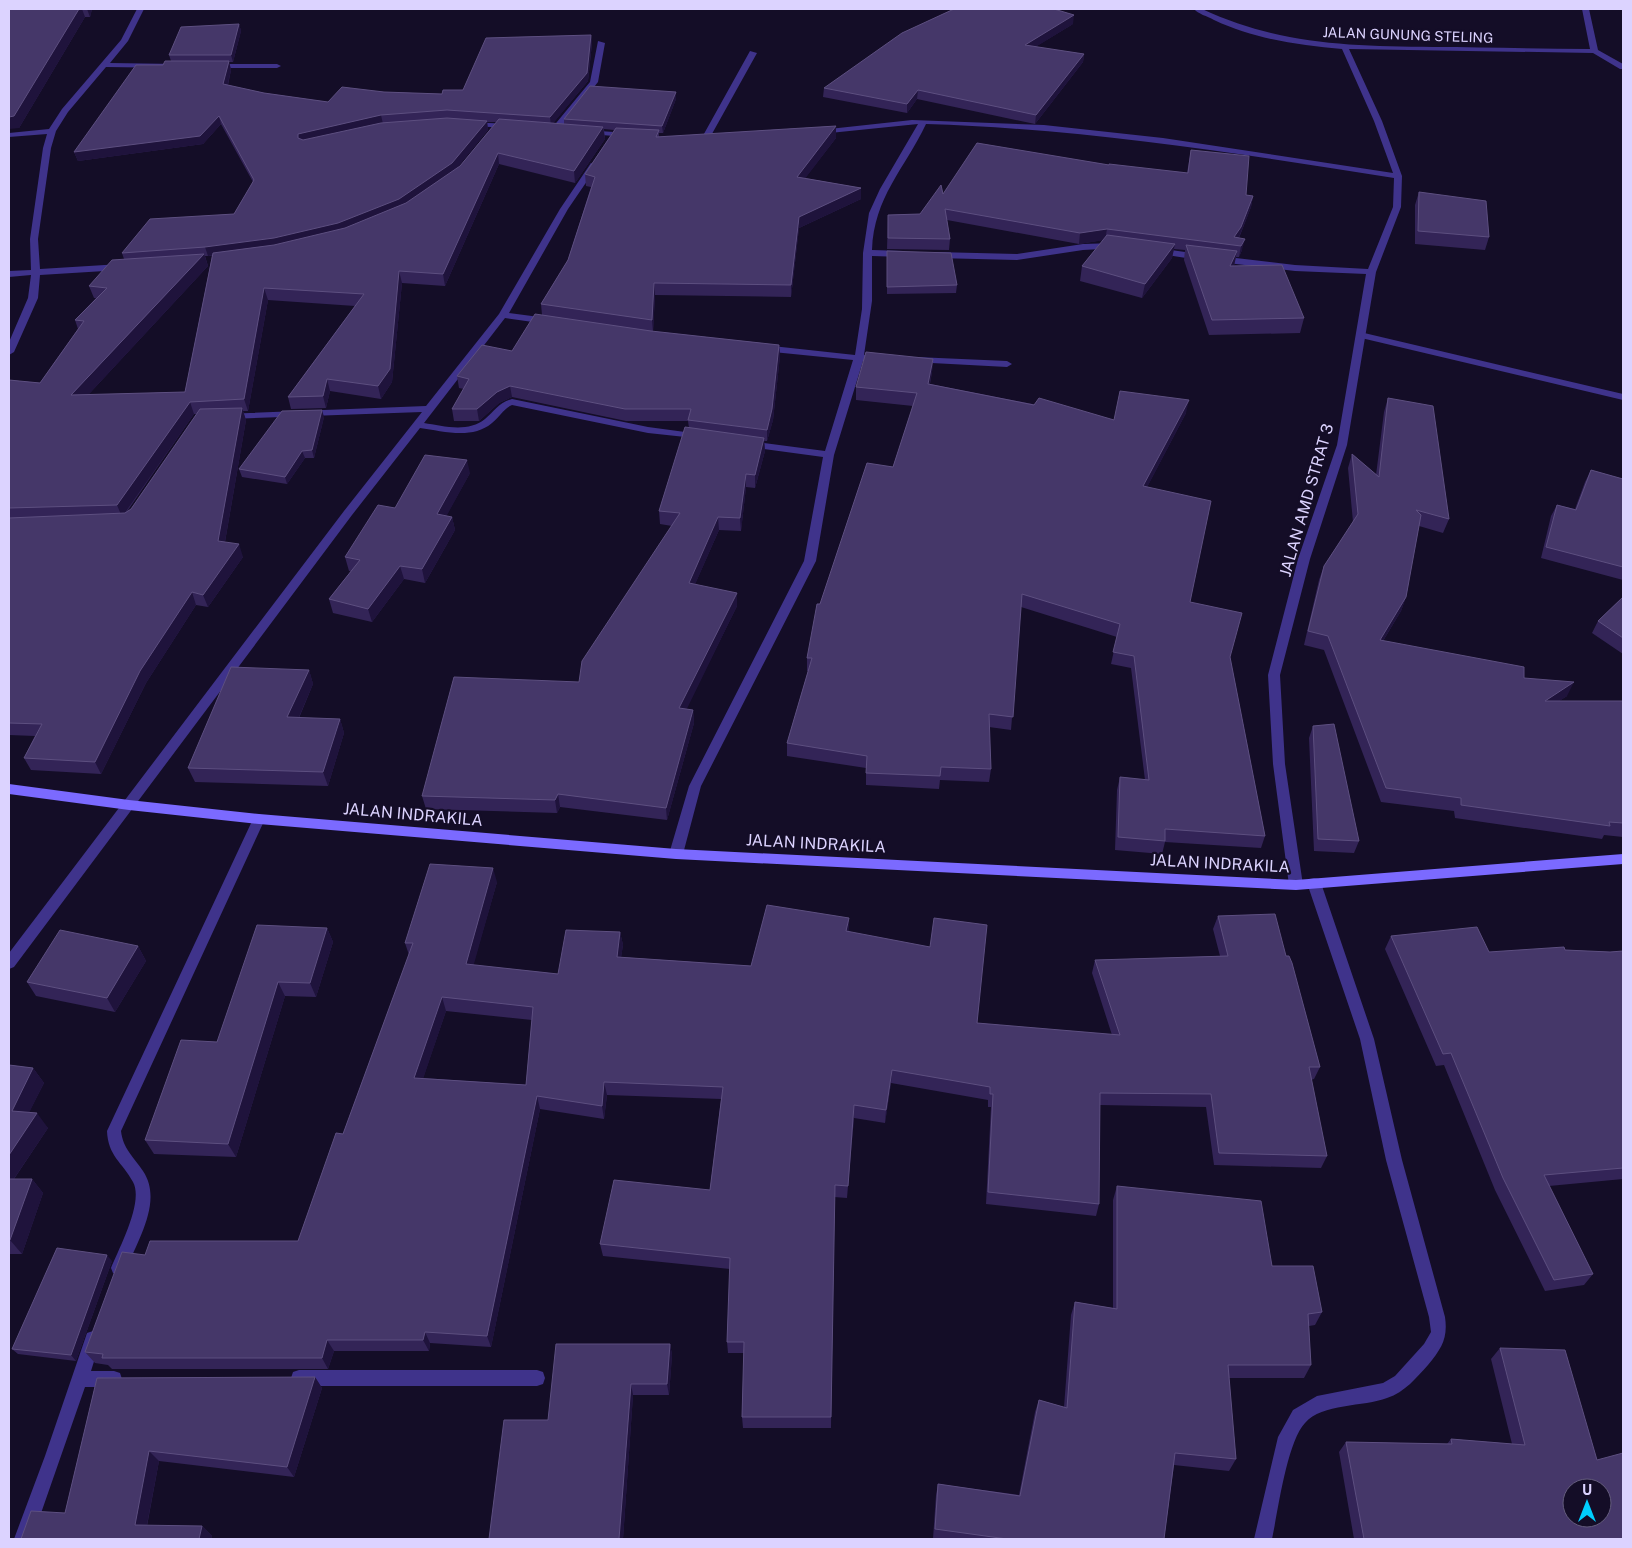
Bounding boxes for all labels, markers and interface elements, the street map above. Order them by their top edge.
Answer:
street label: JALAN GUNUNG STELING [1322,24,1494,46]
street label: JALAN AMD STRAT 3 [1275,421,1337,579]
street label: JALAN INDRAKILA [342,799,484,830]
street label: JALAN INDRAKILA [746,830,886,857]
street label: JALAN INDRAKILA [1150,850,1290,877]
north arrow [1562,1478,1612,1528]
text: U [1582,1482,1592,1498]

